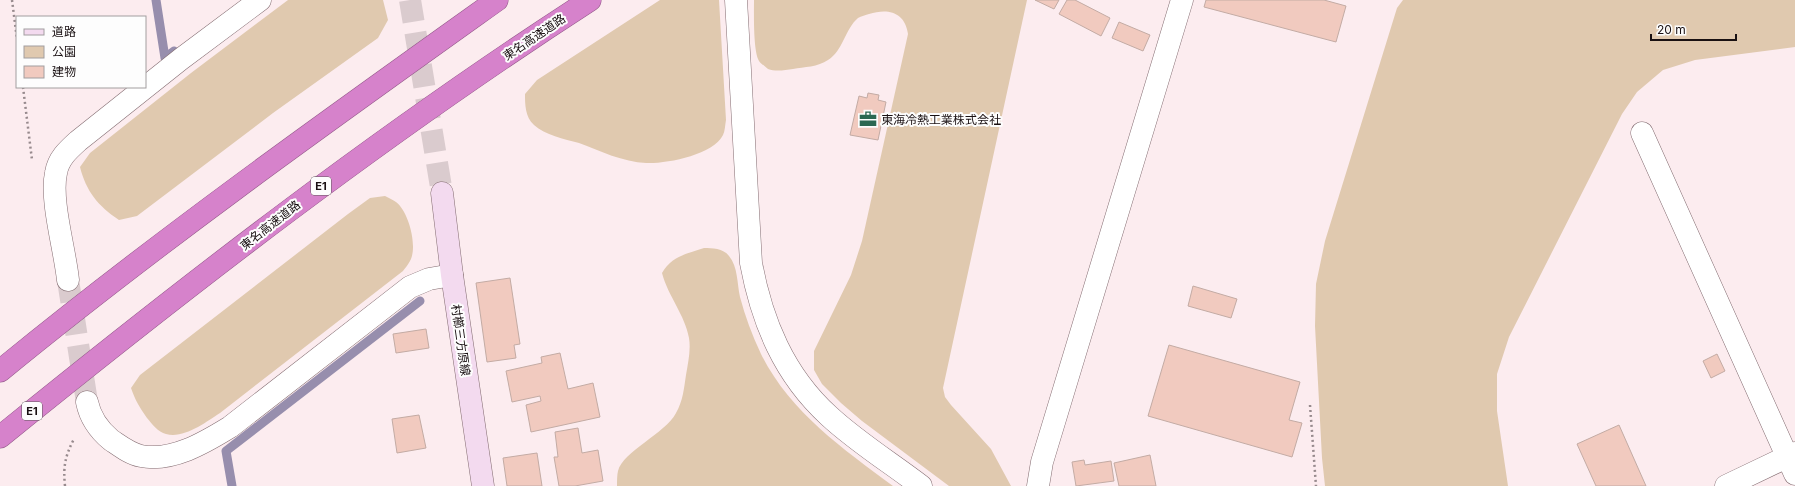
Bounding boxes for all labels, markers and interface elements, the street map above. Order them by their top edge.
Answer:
street label: 東名高速道路 [500,11,568,63]
legend [16,16,146,88]
scale bar [1651,16,1736,42]
text: 20 m [1657,22,1686,37]
text: 道路 [52,24,76,39]
text: 公園 [52,44,76,59]
text: 建物 [52,64,76,79]
office icon: 東海冷熱工業株式会社 [858,109,878,129]
place label: 東海冷熱工業株式会社 [881,112,1001,127]
road number: E1 [311,177,331,195]
street label: 東名高速道路 [237,197,303,253]
street label: 村櫛三方原線 [449,303,473,377]
road number: E1 [22,402,42,420]

